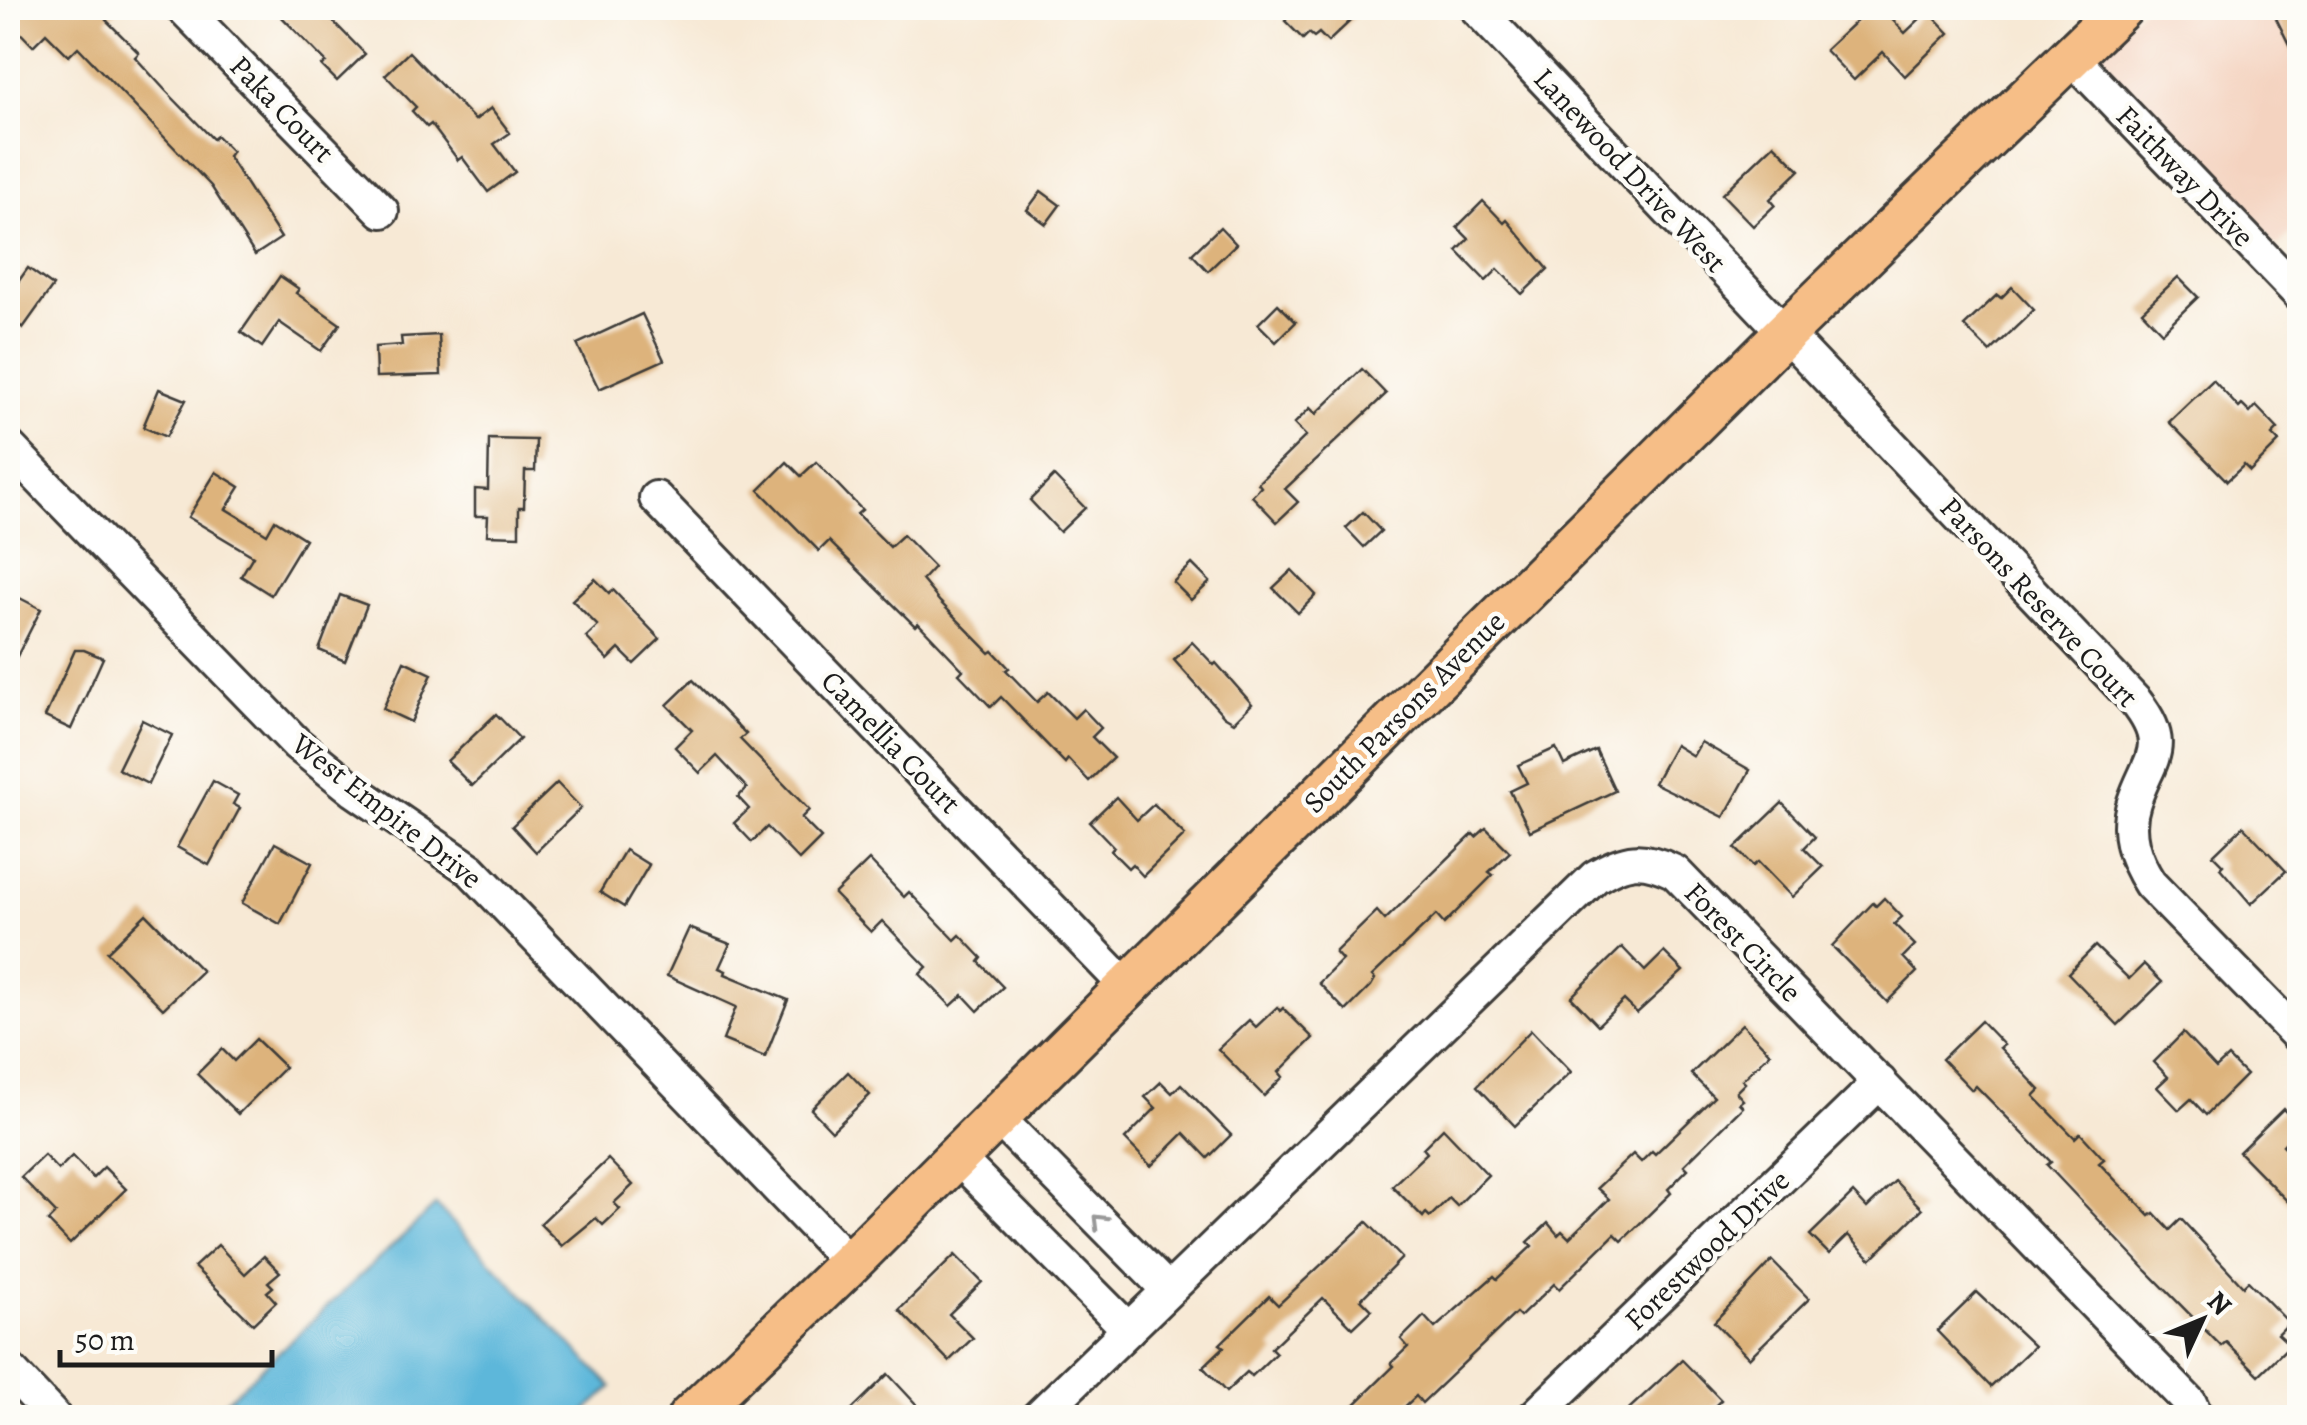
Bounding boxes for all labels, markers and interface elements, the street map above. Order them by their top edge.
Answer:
street label: Paka Court [221,47,343,171]
street label: Lanewood Drive West [1525,59,1735,281]
street label: Faithway Drive [2107,96,2263,256]
street label: Parsons Reserve Court [1931,488,2147,716]
street label: South Parsons Avenue [1294,602,1514,822]
street label: Camellia Court [812,662,970,822]
street label: West Empire Drive [283,723,490,898]
street label: Forest Circle [1676,873,1810,1011]
street label: Forestwood Drive [1616,1161,1798,1339]
one-way arrow [1093,1214,1111,1232]
north arrow [2152,1270,2252,1370]
text: N [2199,1283,2240,1324]
scale bar [60,1305,272,1367]
text: 50 m [75,1320,135,1360]

